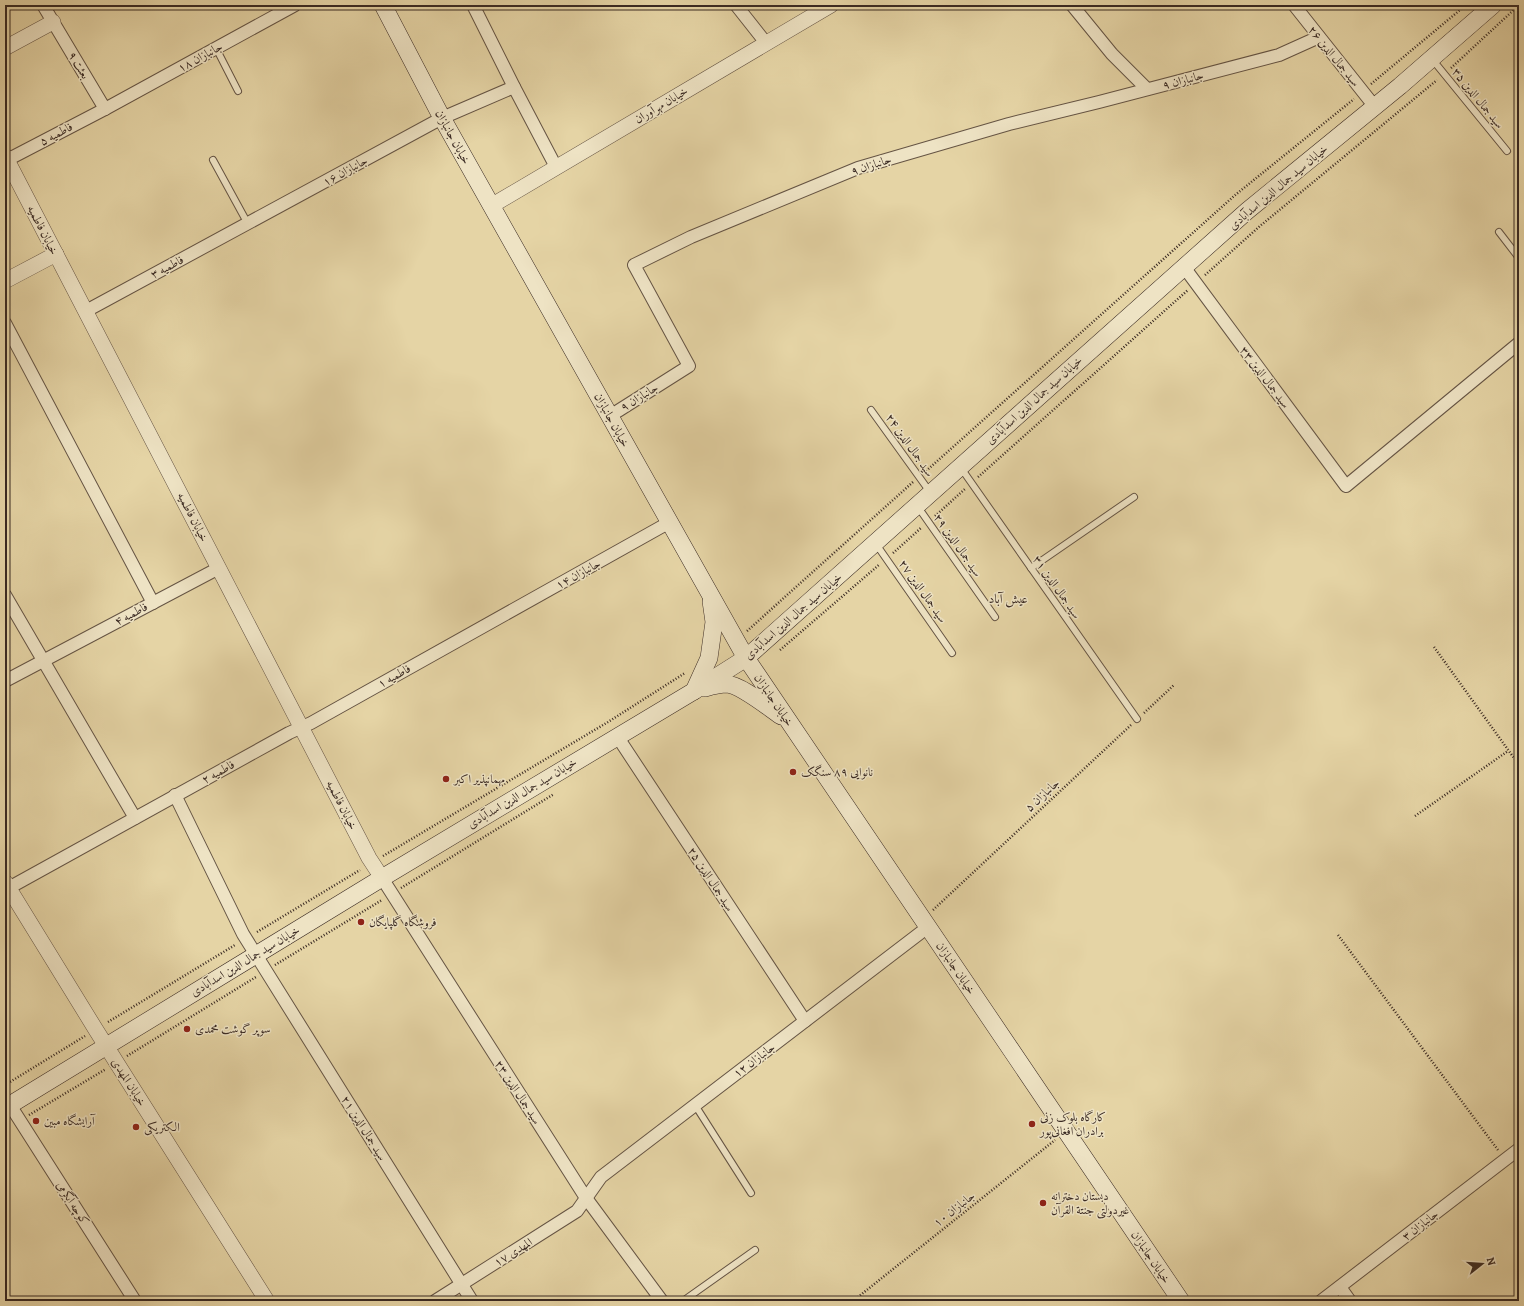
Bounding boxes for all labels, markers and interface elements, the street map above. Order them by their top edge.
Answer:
street label: سید جمال الدین ۲۶ [1305,22,1364,90]
street label: جانبازان ۱۸ [175,38,225,76]
street label: بعثت ۹ [65,48,93,82]
street label: سید جمال الدین ۳۵ [1449,64,1508,132]
street label: جانبازان ۹ [1161,67,1205,93]
street label: خیابان مهرآوران [631,83,691,127]
street label: خیابان جانبازان [431,107,475,167]
street label: فاطمیه ۵ [37,119,75,149]
street label: خیابان سید جمال الدین اسدآبادی [1225,141,1331,233]
street label: جانبازان ۹ [849,151,893,179]
street label: جانبازان ۱۶ [320,152,370,190]
street label: خیابان فاطمیه [24,202,62,258]
street label: فاطمیه ۳ [148,252,186,282]
street label: سید جمال الدین ۳۳ [1236,343,1294,411]
street label: خیابان سید جمال الدین اسدآبادی [982,352,1086,448]
street label: جانبازان ۹ [617,379,661,415]
street label: خیابان جانبازان [590,390,634,450]
street label: سید جمال الدین ۲۴ [882,410,938,480]
street label: خیابان فاطمیه [174,489,212,545]
street label: سید جمال الدین ۲۹ [930,510,986,580]
street label: سید جمال الدین ۳۱ [1029,552,1085,622]
street label: جانبازان ۱۴ [553,555,603,593]
street label: سید جمال الدین ۲۷ [895,556,951,626]
street label: خیابان سید جمال الدین اسدآبادی [741,569,846,663]
district label: عیش آباد [989,590,1027,608]
street label: فاطمیه ۴ [112,599,150,629]
street label: فاطمیه ۱ [375,660,413,692]
street label: خیابان جانبازان [751,671,798,730]
street label: خیابان سید جمال الدین اسدآبادی [464,754,580,832]
street label: فاطمیه ۲ [199,756,237,788]
place label: نانوایی ۸۹ سنگک [801,764,873,780]
marker: نانوایی ۸۹ سنگک [788,767,798,777]
place label: مهمانپذیر اکبر [452,771,505,787]
marker: مهمانپذیر اکبر [441,774,451,784]
street label: جانبازان ۵ [1021,775,1063,815]
street label: خیابان فاطمیه [323,777,361,833]
street label: سید جمال الدین ۲۵ [684,844,738,915]
place label: فروشگاه گلپایگان [369,914,436,930]
marker: فروشگاه گلپایگان [356,917,366,927]
street label: خیابان سید جمال الدین اسدآبادی [187,922,303,1000]
street label: خیابان جانبازان [933,939,980,998]
place label: سوپر گوشت محمدی [195,1021,271,1037]
marker: سوپر گوشت محمدی [182,1024,192,1034]
street label: جانبازان ۱۲ [730,1039,778,1081]
street label: خیابان المهدی [108,1055,150,1109]
street label: سید جمال الدین ۲۳ [491,1057,545,1128]
street label: سید جمال الدین ۲۱ [338,1092,390,1164]
place label: کارگاه بلوک زنی برادران افغانی‌پور [1039,1109,1106,1140]
place label: آرایشگاه مبین [44,1113,96,1129]
marker: آرایشگاه مبین [31,1116,41,1126]
place label: الکتریکی [144,1119,180,1136]
marker: کارگاه بلوک زنی برادران افغانی‌پور [1027,1119,1037,1129]
marker: الکتریکی [131,1122,141,1132]
street label: کوچه آبگرمی [52,1178,93,1229]
street label: جانبازان ۱۰ [930,1188,978,1230]
place label: دبستان دخترانه غیردولتی جنتة القرآن [1051,1188,1129,1219]
marker: دبستان دخترانه غیردولتی جنتة القرآن [1038,1198,1048,1208]
street label: جانبازان ۳ [1399,1206,1441,1244]
street label: خیابان جانبازان [1128,1228,1175,1287]
street label: المهدی ۱۷ [491,1234,536,1270]
north arrow [1462,1244,1502,1284]
text: N [1483,1255,1499,1267]

